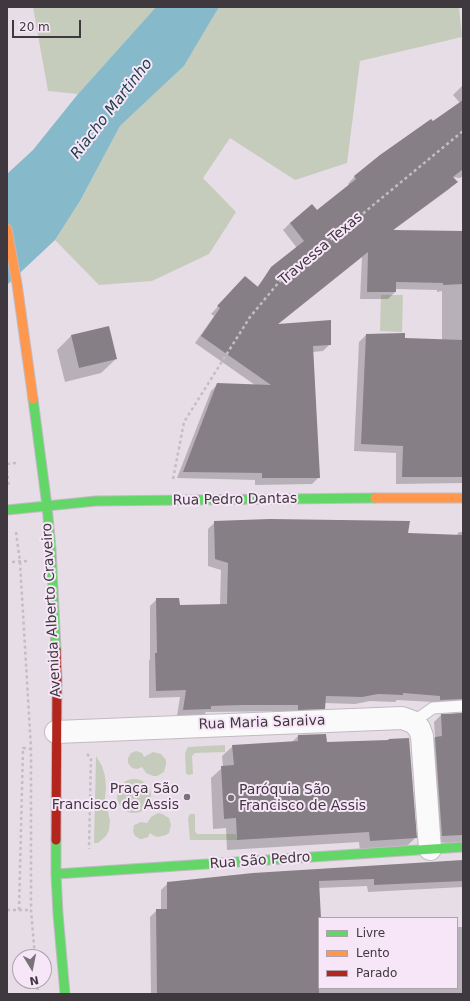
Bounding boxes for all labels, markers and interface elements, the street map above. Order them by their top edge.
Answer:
scale bar [14,12,83,38]
text: 20 m [19,20,50,34]
water label: Riacho Martinho [67,55,157,163]
street label: Travessa Texas [276,209,366,289]
street label: Rua Pedro Dantas [173,491,297,509]
street label: Avenida Alberto Craveiro [39,522,65,698]
street label: Rua Maria Saraiva [198,712,326,734]
place label: Praça São Francisco de Assis [52,781,179,814]
place label: Paróquia São Francisco de Assis [239,782,366,814]
marker: Praça São Francisco de Assis [182,792,192,802]
marker: Paróquia São Francisco de Assis [226,793,236,803]
street label: Rua São Pedro [209,849,311,873]
legend [318,917,458,989]
text: Livre [356,926,385,940]
text: Lento [356,946,390,960]
north arrow [12,949,52,989]
text: Parado [356,966,397,980]
text: N [28,973,40,988]

